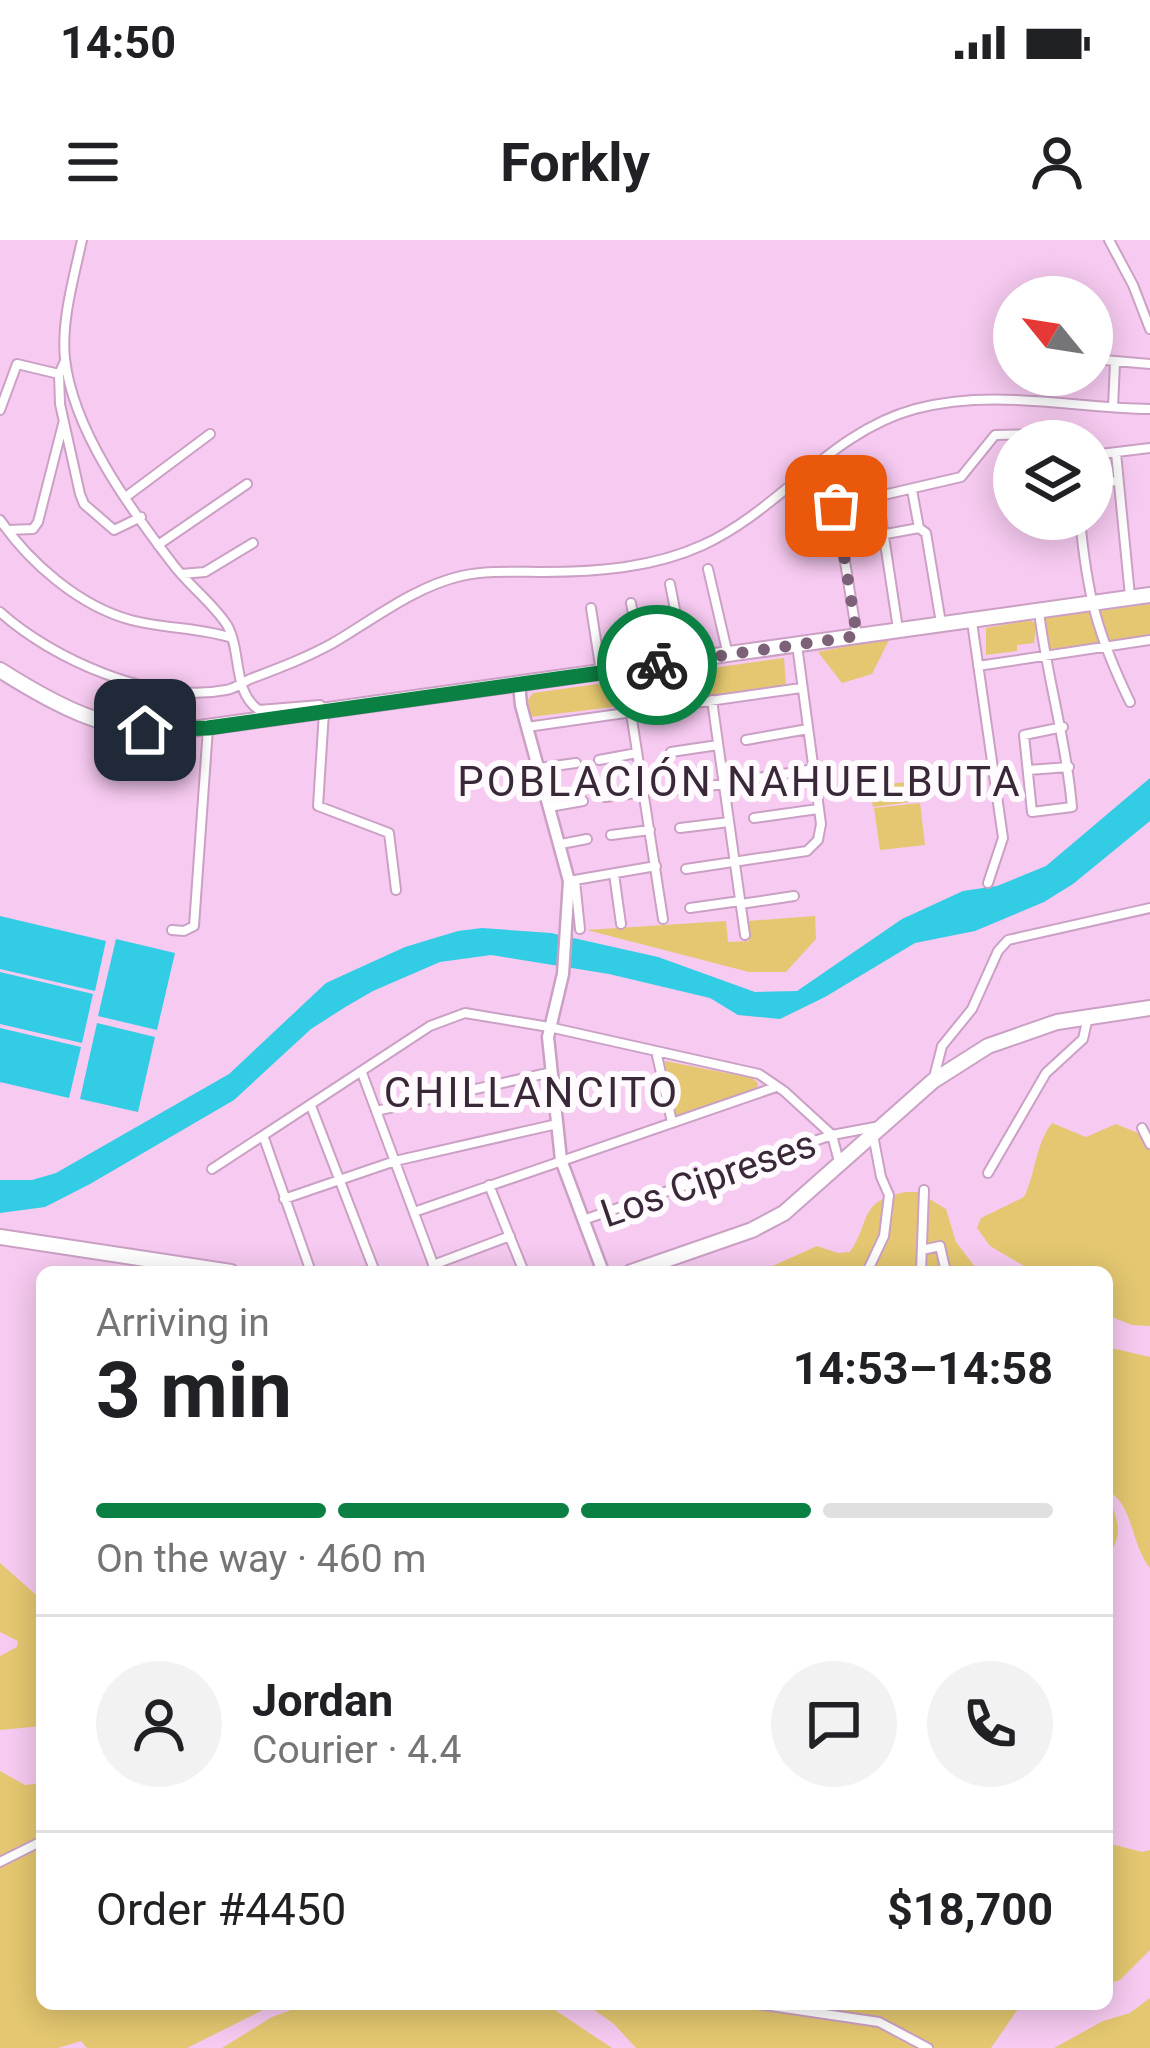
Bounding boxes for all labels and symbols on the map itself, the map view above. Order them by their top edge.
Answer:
north arrow [993,276,1113,396]
pin [785,455,887,557]
courier [597,605,717,725]
pin [94,679,196,781]
district label: POBLACIÓN NAHUELBUTA [457,757,1023,806]
district label: CHILLANCITO [384,1068,680,1117]
street label: Los Cipreses [595,1121,822,1237]

